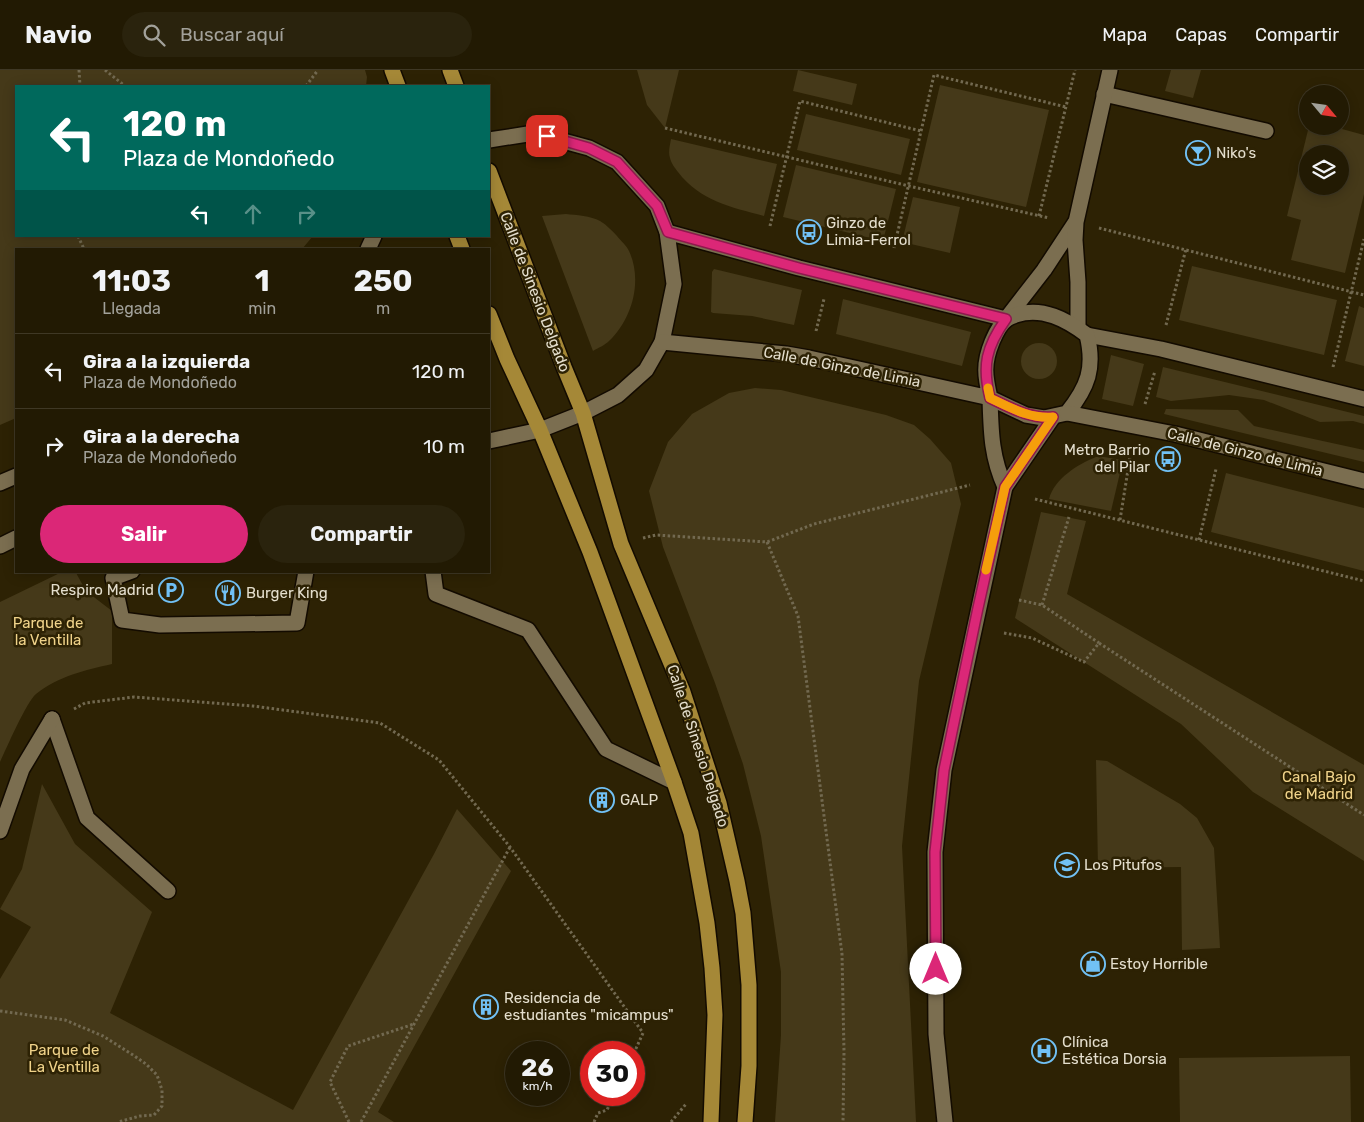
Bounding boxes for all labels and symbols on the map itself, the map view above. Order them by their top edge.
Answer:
north arrow [1299,85,1349,135]
pin [526,115,568,157]
bar icon: Niko's [1185,140,1211,166]
place label: Niko's [1216,144,1257,162]
street label: Calle de Sinesio Delgado [496,210,574,374]
place label: Ginzo de Limia-Ferrol [826,214,911,249]
bus stop icon: Ginzo de Limia-Ferrol [796,219,822,245]
street label: Calle de Ginzo de Limia [762,343,922,391]
street label: Calle de Ginzo de Limia [1165,424,1325,480]
place label: Metro Barrio del Pilar [1064,441,1150,476]
bus stop icon: Metro Barrio del Pilar [1155,446,1181,472]
parking icon: Respiro Madrid [158,577,184,603]
restaurant icon: Burger King [215,580,241,606]
place label: Respiro Madrid [50,581,154,599]
place label: Burger King [246,584,328,602]
park label: Parque de la Ventilla [13,614,83,649]
street label: Calle de Sinesio Delgado [663,662,733,830]
park label: Canal Bajo de Madrid [1282,768,1356,803]
building icon: GALP [589,787,615,813]
place label: GALP [620,791,659,809]
school or university icon: Los Pitufos [1054,852,1080,878]
place label: Los Pitufos [1084,856,1163,874]
position arrow [909,942,961,994]
shop icon: Estoy Horrible [1080,951,1106,977]
place label: Estoy Horrible [1110,955,1208,973]
place label: Residencia de estudiantes "micampus" [504,989,674,1024]
building icon: Residencia de estudiantes "micampus" [473,994,499,1020]
place label: Clínica Estética Dorsia [1062,1033,1167,1068]
hospital icon: Clínica Estética Dorsia [1031,1038,1057,1064]
park label: Parque de La Ventilla [28,1041,100,1076]
speed limit sign: 30 [580,1041,645,1106]

